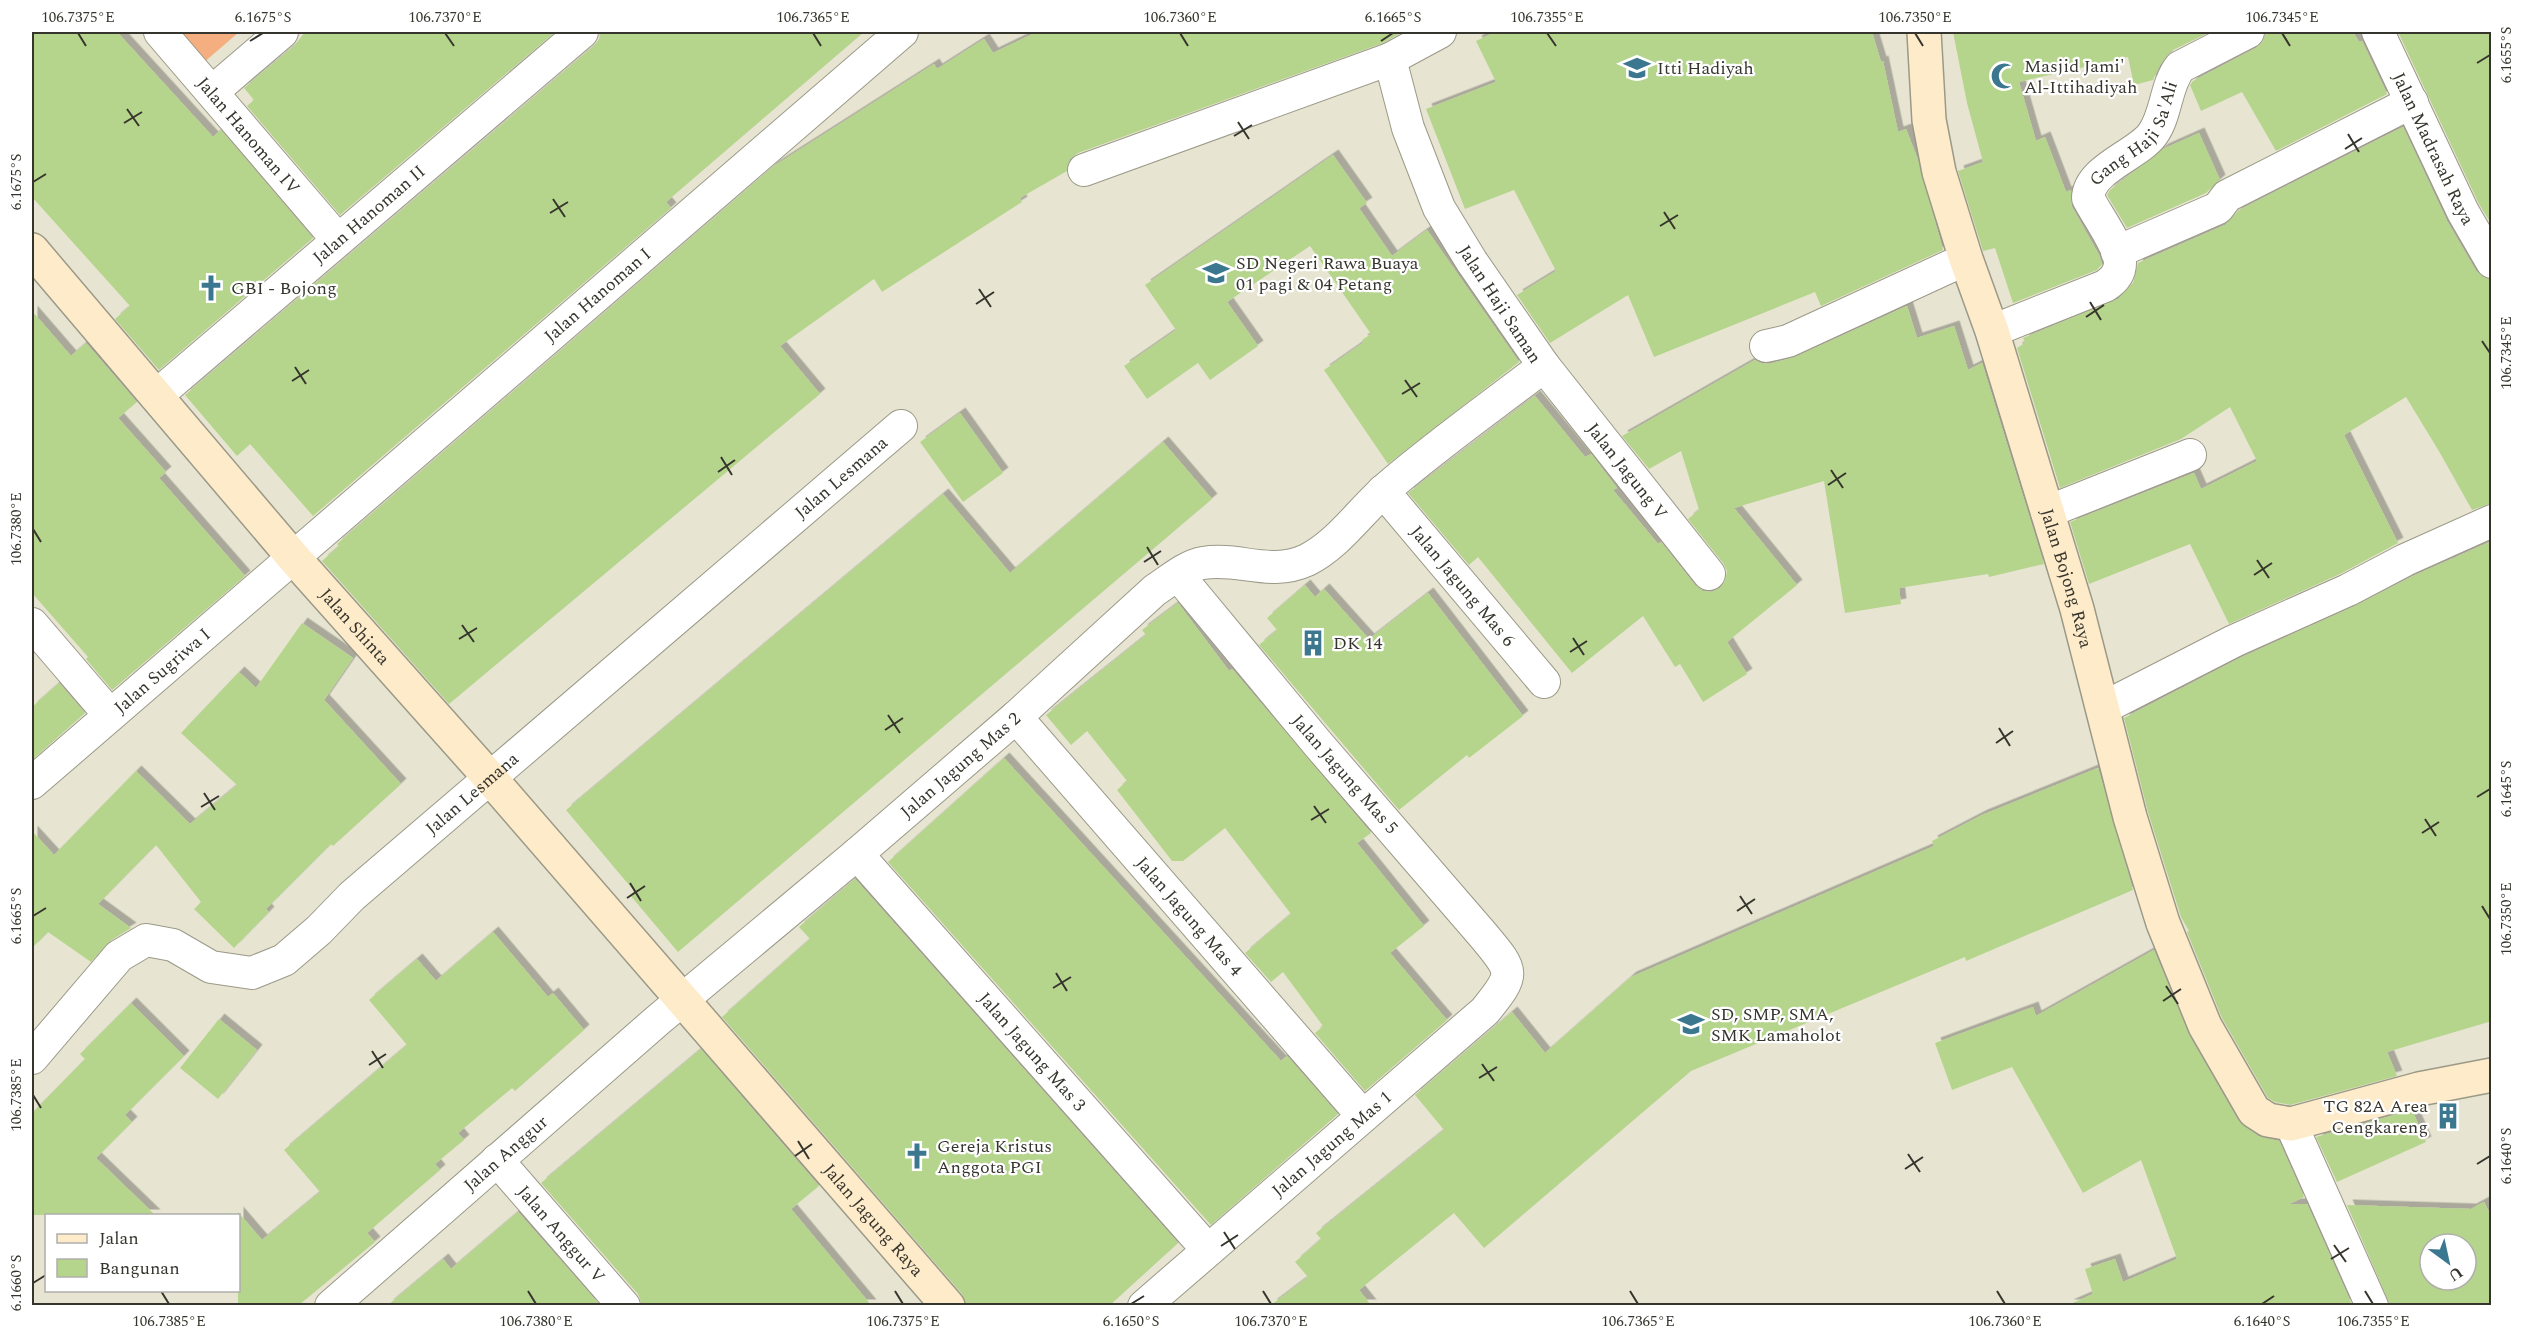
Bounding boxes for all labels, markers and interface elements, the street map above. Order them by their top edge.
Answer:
text: 106.7375°E [41,6,115,29]
text: 6.1675°S [235,6,291,29]
text: 106.7370°E [408,6,482,29]
text: 106.7365°E [776,6,850,29]
text: 106.7360°E [1143,6,1217,29]
text: 6.1665°S [1365,6,1421,29]
text: 106.7355°E [1510,6,1584,29]
text: 106.7350°E [1878,6,1952,29]
text: 106.7345°E [2245,6,2319,29]
text: 6.1655°S [2495,27,2518,83]
school or university icon: Itti Hadiyah [1622,53,1652,83]
place label: Masjid Jami' Al-Ittihadiyah [2024,53,2137,101]
place label: Itti Hadiyah [1657,55,1754,82]
mosque icon: Masjid Jami' Al-Ittihadiyah [1989,61,2019,91]
street label: Jalan Madrasah Raya [2385,68,2481,231]
street label: Jalan Hanoman IV [190,71,306,200]
street label: Gang Haji Sa'Ali [2083,77,2185,192]
text: 6.1675°S [5,154,28,210]
street label: Jalan Hanoman II [307,158,432,271]
street label: Jalan Haji Saman [1451,240,1548,369]
street label: Jalan Hanoman I [538,241,657,349]
place label: SD Negeri Rawa Buaya 01 pagi & 04 Petang [1236,250,1419,298]
school or university icon: SD Negeri Rawa Buaya 01 pagi & 04 Petang [1201,258,1231,288]
church icon: GBI - Bojong [196,273,226,303]
place label: GBI - Bojong [231,275,337,302]
text: 106.7345°E [2495,316,2518,390]
street label: Jalan Jagung V [1580,417,1674,526]
street label: Jalan Lesmana [789,430,894,526]
text: 106.7380°E [5,492,28,566]
street label: Jalan Bojong Raya [2033,505,2099,651]
street label: Jalan Jagung Mas 6 [1403,520,1522,653]
street label: Jalan Shinta [313,582,397,672]
street label: Jalan Sugriwa I [108,621,217,721]
building icon: DK 14 [1298,628,1328,658]
place label: DK 14 [1333,630,1382,657]
street label: Jalan Jagung Mas 2 [894,706,1027,825]
street label: Jalan Jagung Mas 5 [1285,708,1404,840]
street label: Jalan Lesmana [419,746,525,842]
text: 6.1645°S [2495,761,2518,817]
street label: Jalan Jagung Mas 4 [1129,851,1249,983]
text: 106.7350°E [2495,882,2518,956]
text: 6.1665°S [5,888,28,944]
street label: Jalan Jagung Mas 3 [971,986,1092,1118]
place label: SD, SMP, SMA, SMK Lamaholot [1711,1001,1841,1049]
school or university icon: SD, SMP, SMA, SMK Lamaholot [1676,1009,1706,1039]
text: 106.7385°E [5,1058,28,1132]
street label: Jalan Jagung Mas 1 [1266,1084,1398,1204]
place label: TG 82A Area Cengkareng [2323,1093,2428,1141]
building icon: TG 82A Area Cengkareng [2433,1101,2463,1131]
street label: Jalan Anggur [458,1109,554,1198]
text: 6.1640°S [2495,1128,2518,1184]
place label: Gereja Kristus Anggota PGI [937,1133,1052,1181]
church icon: Gereja Kristus Anggota PGI [902,1141,932,1171]
street label: Jalan Jagung Raya [816,1158,930,1283]
street label: Jalan Anggur V [511,1179,611,1289]
legend [45,1214,240,1292]
text: Jalan [99,1225,139,1252]
north arrow [2418,1232,2478,1292]
text: 6.1660°S [5,1255,28,1311]
text: Bangunan [99,1255,180,1282]
text: U [2443,1260,2468,1287]
text: 106.7385°E [132,1310,206,1333]
text: 106.7380°E [499,1310,573,1333]
text: 106.7375°E [866,1310,940,1333]
text: 6.1650°S [1103,1310,1159,1333]
text: 106.7370°E [1234,1310,1308,1333]
text: 106.7365°E [1601,1310,1675,1333]
text: 106.7360°E [1968,1310,2042,1333]
text: 6.1640°S [2234,1310,2290,1333]
text: 106.7355°E [2336,1310,2410,1333]

